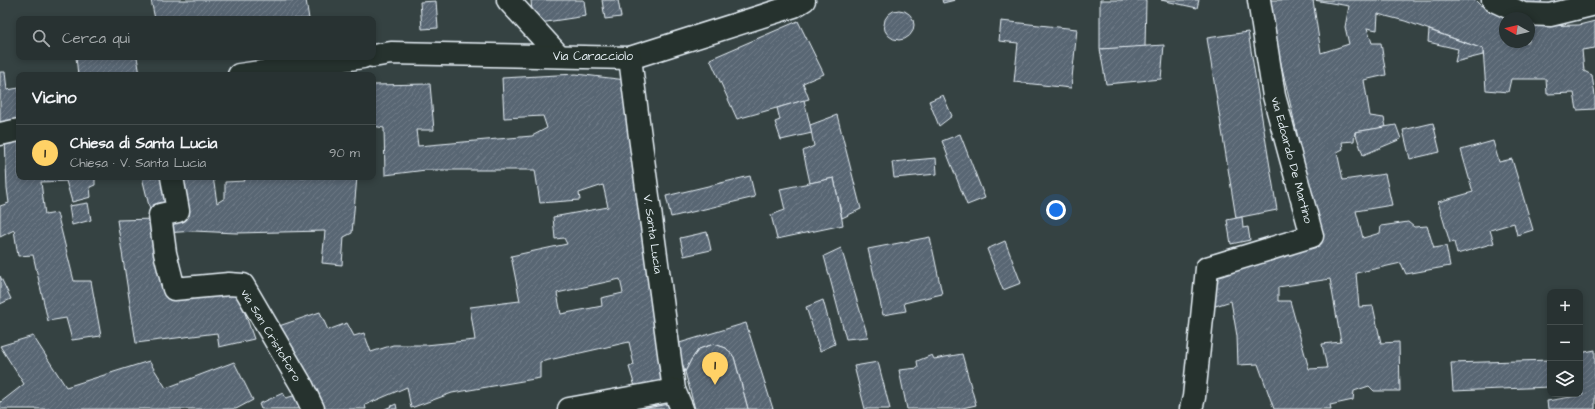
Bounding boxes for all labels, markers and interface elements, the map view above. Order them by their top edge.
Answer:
north arrow [1499,12,1535,48]
search box [16,16,376,60]
icon: search [30,27,52,49]
text: Cerca qui [62,28,130,49]
street label: Via Caracciolo [553,48,633,65]
text: Vicino [32,86,77,110]
street label: via Edoardo De Martino [1266,95,1317,226]
text: Chiesa di Santa Lucia [70,133,217,154]
text: 1 [44,144,46,162]
text: 90 m [329,144,360,162]
text: Chiesa · V. Santa Lucia [70,154,206,172]
street label: V. Santa Lucia [639,194,666,275]
your location [1046,200,1066,220]
street label: via San Cristoforo [236,286,305,385]
map controls [1547,289,1583,397]
button: + [1547,289,1583,325]
button: − [1547,325,1583,361]
pin: 1 [702,352,728,385]
button: layers [1547,361,1583,397]

